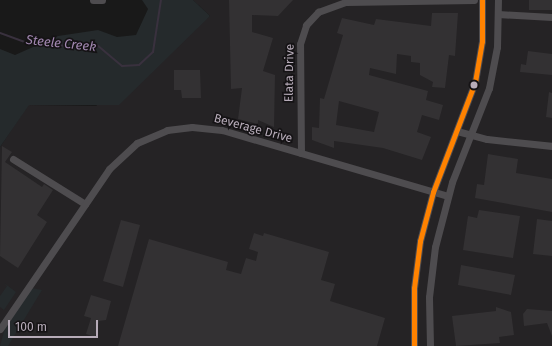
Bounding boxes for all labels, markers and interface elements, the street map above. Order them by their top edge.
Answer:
water label: Steele Creek [25,33,97,55]
street label: Elata Drive [282,44,298,102]
unlabelled marker [469,80,479,90]
street label: Beverage Drive [212,112,294,146]
scale bar [10,312,100,338]
text: 100 m [15,320,47,334]

